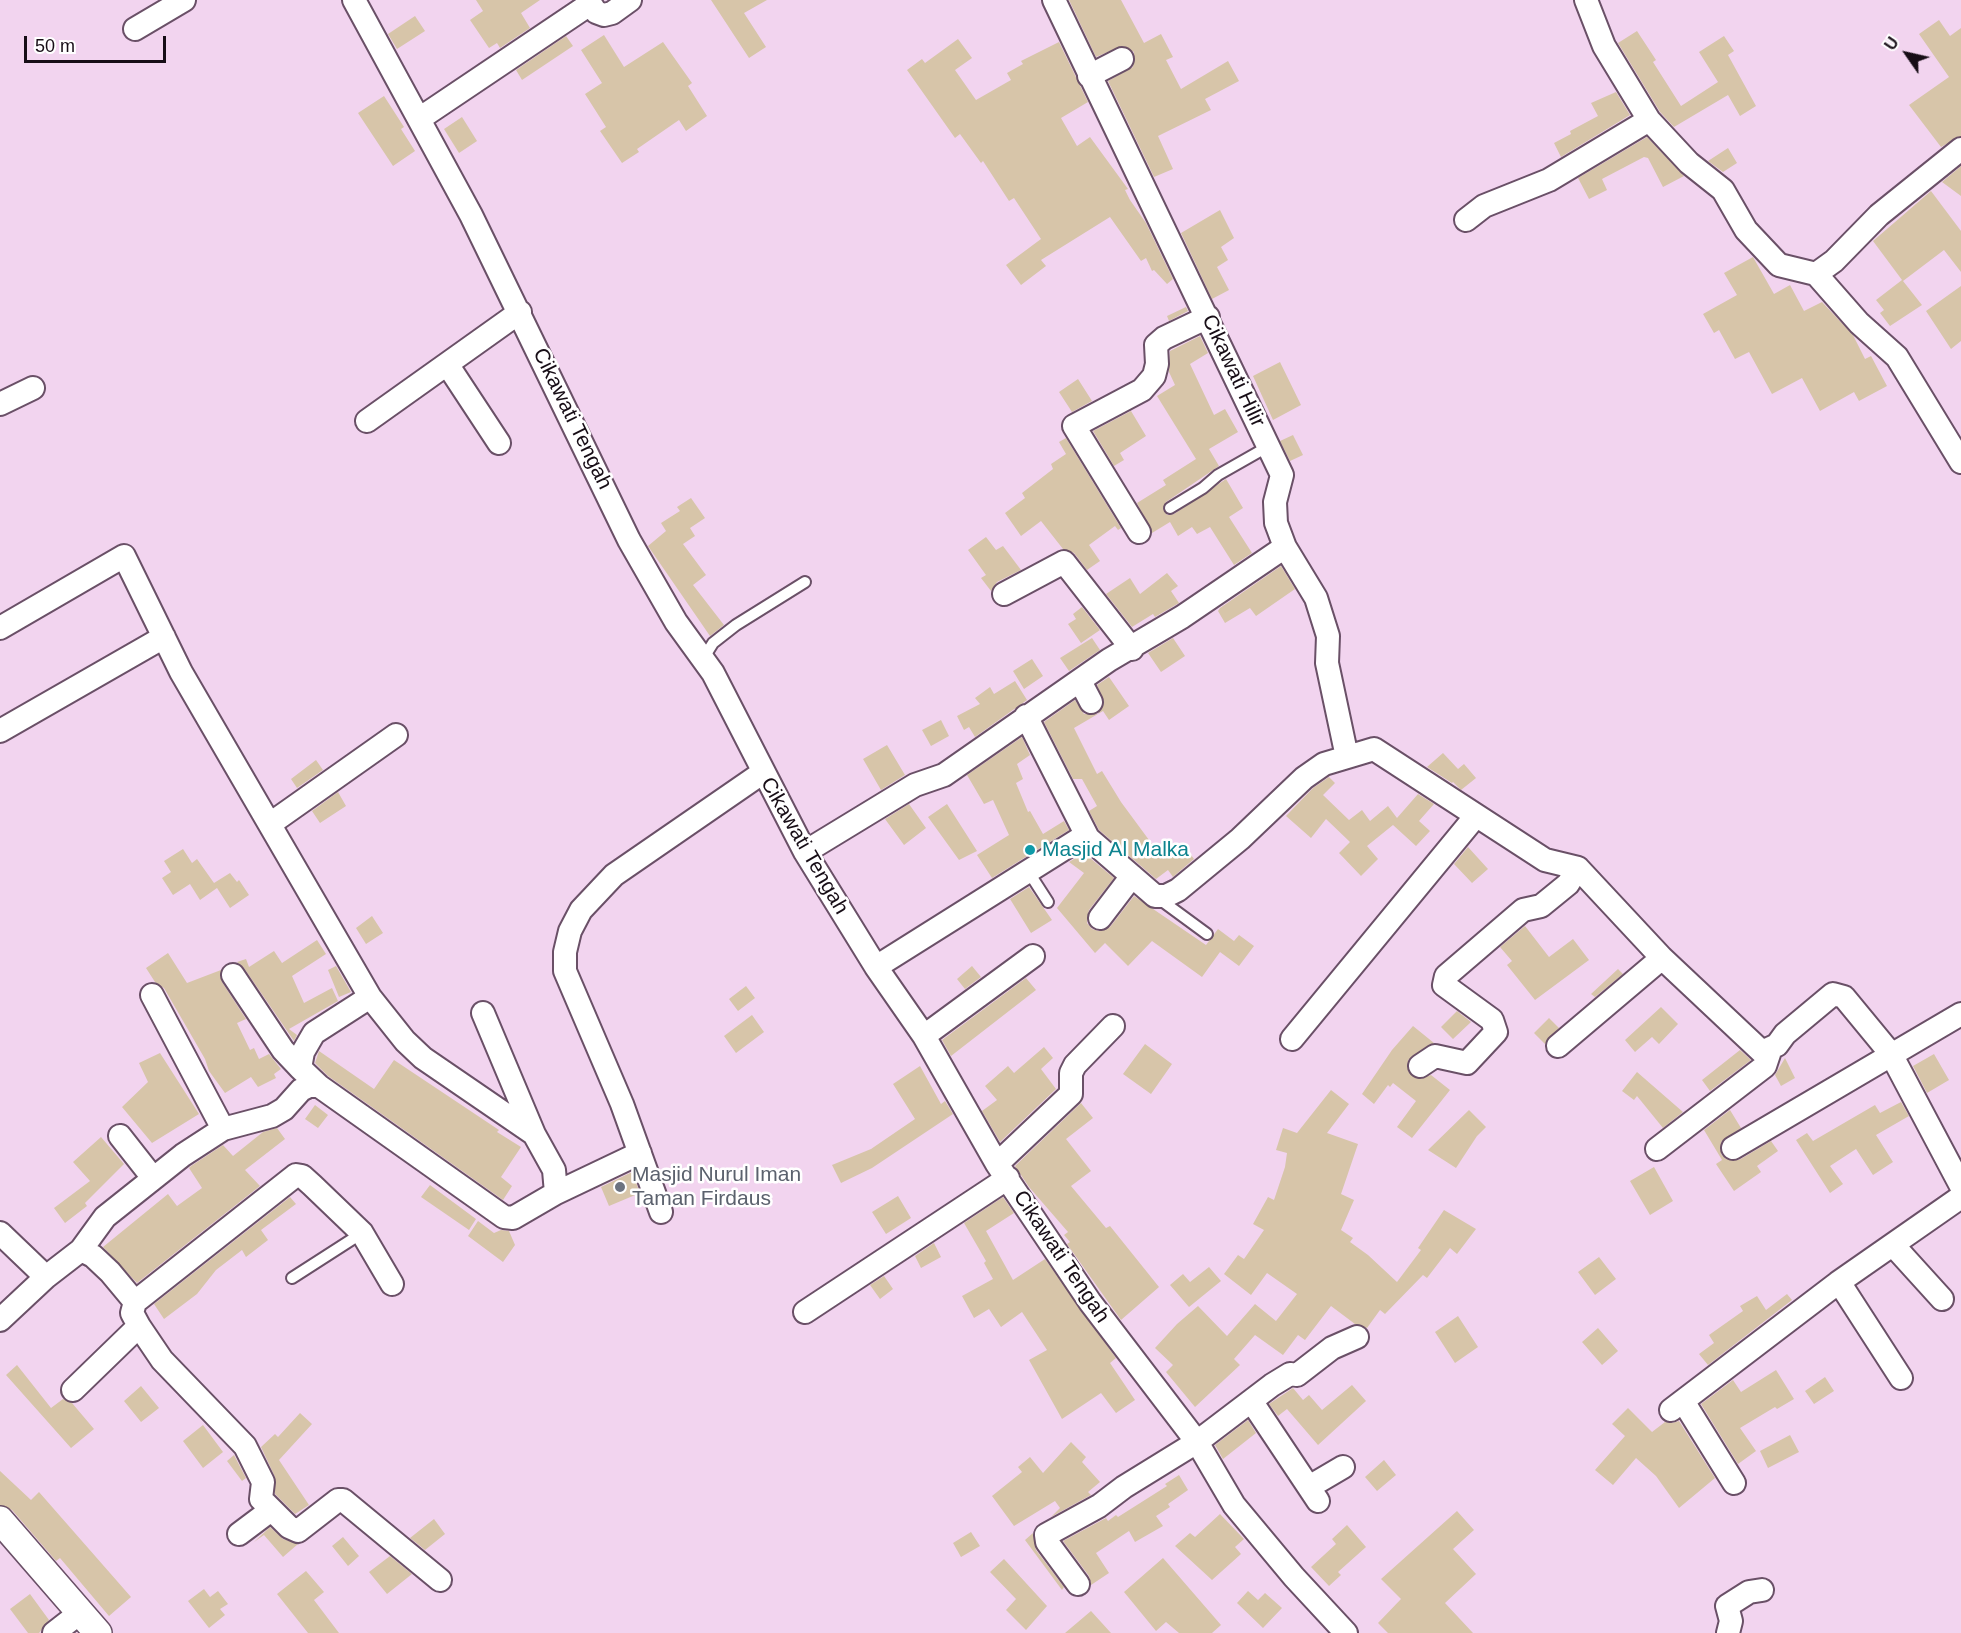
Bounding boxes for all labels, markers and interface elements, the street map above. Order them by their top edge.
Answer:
scale bar [27,24,170,62]
north arrow [1877,24,1937,84]
text: U [1881,34,1902,53]
text: 50 m [35,36,75,56]
street label: Cikawati Hilir [1196,311,1270,431]
street label: Cikawati Tengah [527,344,617,494]
street label: Cikawati Tengah [755,773,853,919]
place label: Masjid Al Malka [1042,837,1189,863]
marker: Masjid Al Malka [1023,843,1037,857]
place label: Masjid Nurul Iman Taman Firdaus [632,1162,801,1212]
marker: Masjid Nurul Iman Taman Firdaus [613,1180,627,1194]
street label: Cikawati Tengah [1007,1186,1115,1328]

